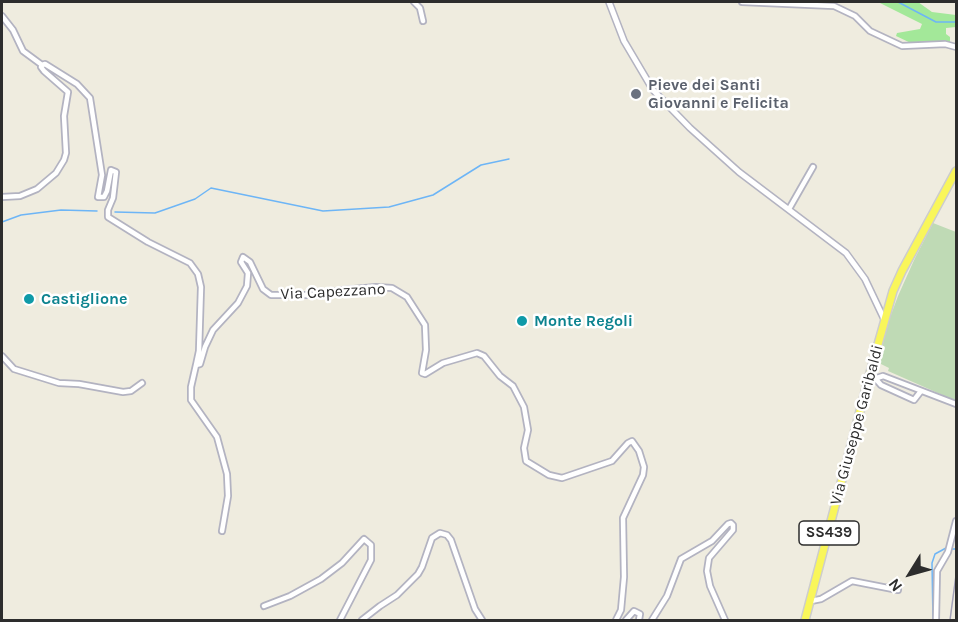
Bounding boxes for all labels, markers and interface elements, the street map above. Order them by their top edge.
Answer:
place label: Pieve dei Santi Giovanni e Felicita [648,75,789,113]
marker: Pieve dei Santi Giovanni e Felicita [629,87,643,101]
street label: Via Capezzano [280,280,386,304]
place label: Castiglione [41,289,127,309]
marker: Castiglione [22,292,36,306]
place label: Monte Regoli [534,311,633,331]
marker: Monte Regoli [515,314,529,328]
street label: Via Giuseppe Garibaldi [826,343,888,507]
road number: SS439 [799,521,859,545]
north arrow [880,544,940,604]
text: N [884,575,906,595]

